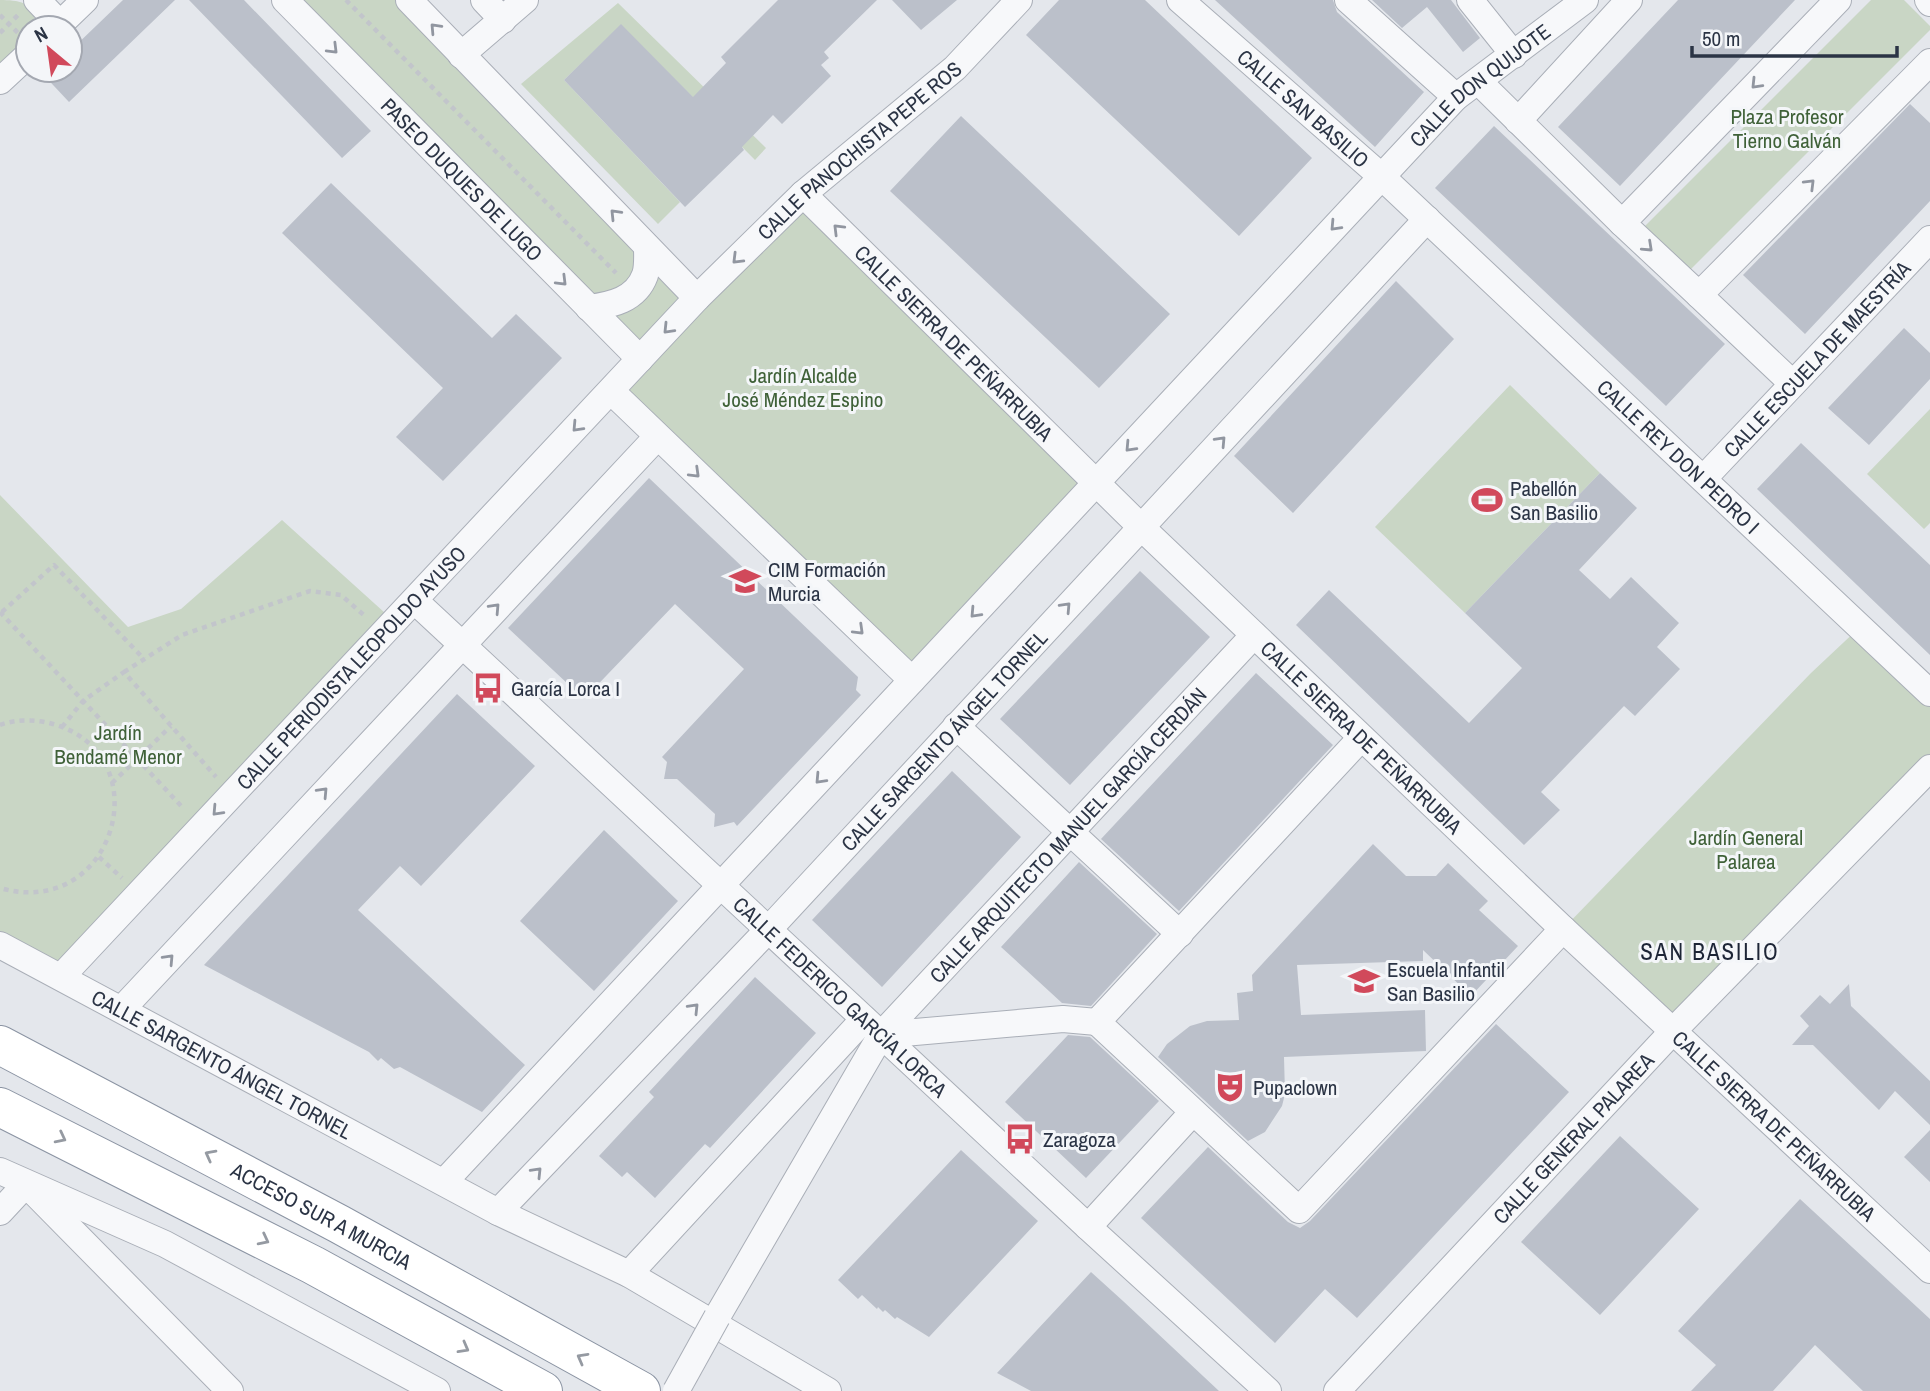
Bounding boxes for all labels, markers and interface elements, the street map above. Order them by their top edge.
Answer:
north arrow [14,14,84,84]
scale bar [1692,14,1897,58]
street label: CALLE DON QUIJOTE [1403,17,1556,153]
text: N [30,20,52,48]
one-way arrow [430,23,443,36]
text: 50 m [1702,24,1740,53]
one-way arrow [325,40,338,53]
street label: CALLE SAN BASILIO [1231,42,1376,174]
street label: CALLE PANOCHISTA PEPE ROS [751,54,967,246]
one-way arrow [1752,76,1765,89]
street label: PASEO DUQUES DE LUGO [375,91,549,267]
park label: Plaza Profesor Tierno Galván [1731,102,1844,155]
one-way arrow [1801,179,1814,192]
one-way arrow [611,209,624,222]
one-way arrow [1331,218,1344,231]
one-way arrow [833,224,846,237]
street label: CALLE SIERRA DE PEÑARRUBIA [848,238,1060,448]
one-way arrow [1640,238,1653,251]
one-way arrow [732,251,745,264]
street label: CALLE ESCUELA DE MAESTRÍA [1717,254,1917,463]
one-way arrow [553,272,566,285]
one-way arrow [664,320,677,333]
park label: Jardín Alcalde José Méndez Espino [723,361,883,414]
street label: CALLE REY DON PEDRO I [1591,373,1766,540]
one-way arrow [573,419,585,432]
one-way arrow [1212,436,1225,449]
one-way arrow [1125,439,1138,452]
one-way arrow [687,464,700,477]
place label: Pabellón San Basilio [1510,474,1598,527]
sports icon: Pabellón San Basilio [1470,483,1504,517]
street label: CALLE PERIODISTA LEOPOLDO AYUSO [229,539,472,796]
place label: CIM Formación Murcia [768,555,886,608]
school or university icon: CIM Formación Murcia [728,564,762,598]
one-way arrow [487,603,500,616]
one-way arrow [1057,603,1070,616]
one-way arrow [970,605,983,618]
one-way arrow [851,621,864,634]
street label: CALLE SARGENTO ÁNGEL TORNEL [834,623,1054,857]
street label: CALLE SIERRA DE PEÑARRUBIA [1254,634,1469,840]
bus stop icon: García Lorca I [471,671,505,705]
place label: García Lorca I [511,674,620,703]
street label: CALLE ARQUITECTO MANUEL GARCÍA CERDÁN [923,681,1213,989]
park label: Jardín Bendamé Menor [54,718,182,771]
one-way arrow [815,771,828,784]
one-way arrow [315,787,328,800]
one-way arrow [213,803,225,816]
park label: Jardín General Palarea [1689,823,1803,876]
street label: CALLE FEDERICO GARCÍA LORCA [727,890,954,1104]
district label: SAN BASILIO [1640,936,1780,967]
one-way arrow [160,954,173,967]
place label: Escuela Infantil San Basilio [1387,955,1505,1008]
school or university icon: Escuela Infantil San Basilio [1347,964,1381,998]
street label: CALLE SARGENTO ÁNGEL TORNEL [87,982,358,1146]
one-way arrow [686,1003,699,1016]
street label: CALLE SIERRA DE PEÑARRUBIA [1666,1024,1883,1228]
street label: CALLE GENERAL PALAREA [1486,1046,1661,1230]
theatre icon: Pupaclown [1213,1070,1247,1104]
place label: Pupaclown [1253,1073,1337,1102]
bus stop icon: Zaragoza [1003,1122,1037,1156]
place label: Zaragoza [1043,1125,1116,1154]
one-way arrow [54,1129,66,1143]
one-way arrow [205,1150,217,1163]
street label: ACCESO SUR A MURCIA [225,1155,418,1276]
one-way arrow [528,1167,541,1180]
one-way arrow [257,1232,269,1246]
one-way arrow [457,1340,470,1353]
one-way arrow [576,1353,589,1366]

